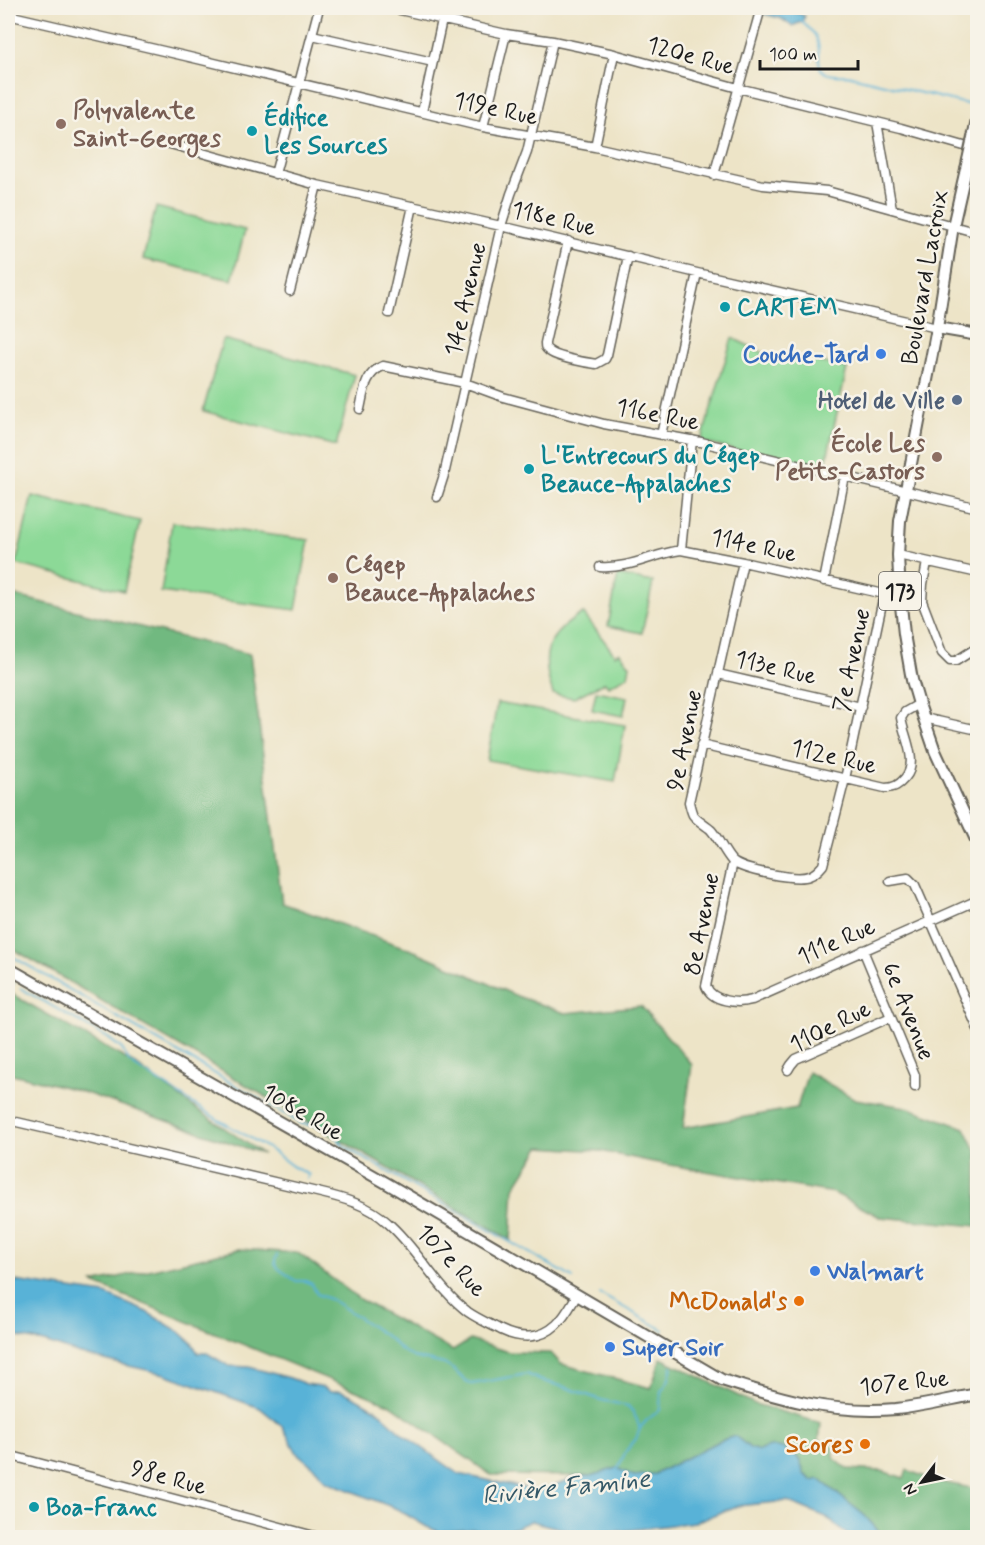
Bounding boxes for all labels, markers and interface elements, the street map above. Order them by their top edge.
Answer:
street label: 120e Rue [643,30,738,83]
scale bar [760,33,858,71]
text: 100 m [769,43,817,67]
street label: 119e Rue [451,85,541,134]
place label: Polyvalente Saint-Georges [73,96,221,158]
place label: Édifice Les Sources [264,101,388,162]
marker: Polyvalente Saint-Georges [54,117,68,131]
marker: Édifice Les Sources [245,124,259,138]
street label: Boulevard Lacroix [895,187,956,367]
street label: 118e Rue [508,195,599,244]
street label: 14e Avenue [438,239,495,359]
place label: CARTEM [737,293,837,324]
marker: CARTEM [718,300,732,314]
place label: Couche-Tard [742,340,869,371]
marker: Couche-Tard [874,347,888,361]
place label: Hotel de Ville [818,386,945,417]
street label: 116e Rue [613,392,702,439]
marker: Hotel de Ville [950,393,964,407]
place label: École Les Petits-Castors [775,427,925,488]
place label: L'Entrecours du Cégep Beauce-Appalaches [541,441,760,503]
marker: École Les Petits-Castors [930,450,944,464]
marker: L'Entrecours du Cégep Beauce-Appalaches [522,462,536,476]
street label: 114e Rue [708,522,800,571]
place label: Cégep Beauce-Appalaches [345,550,535,612]
marker: Cégep Beauce-Appalaches [326,571,340,585]
road number: 173 [879,572,921,610]
street label: 7e Avenue [826,606,879,715]
street label: 113e Rue [732,644,819,693]
street label: 9e Avenue [660,687,710,793]
street label: 112e Rue [788,733,880,782]
street label: 8e Avenue [677,870,728,978]
street label: 111e Rue [793,911,881,973]
street label: 6e Avenue [874,958,941,1065]
street label: 110e Rue [785,994,877,1061]
street label: 108e Rue [256,1078,349,1149]
street label: 107e Rue [409,1218,493,1304]
place label: Walmart [826,1257,924,1288]
marker: Walmart [808,1264,822,1278]
place label: McDonald's [669,1287,787,1318]
marker: McDonald's [792,1294,806,1308]
place label: Super Soir [622,1333,724,1364]
marker: Super Soir [603,1340,617,1354]
street label: 107e Rue [858,1363,950,1404]
place label: Scores [786,1430,853,1461]
marker: Scores [858,1437,872,1451]
north arrow [892,1452,952,1512]
street label: 98e Rue [127,1454,210,1503]
water label: Rivière Famine [480,1462,653,1514]
text: N [899,1479,922,1499]
place label: Boa-Franc [46,1493,157,1524]
marker: Boa-Franc [27,1500,41,1514]

